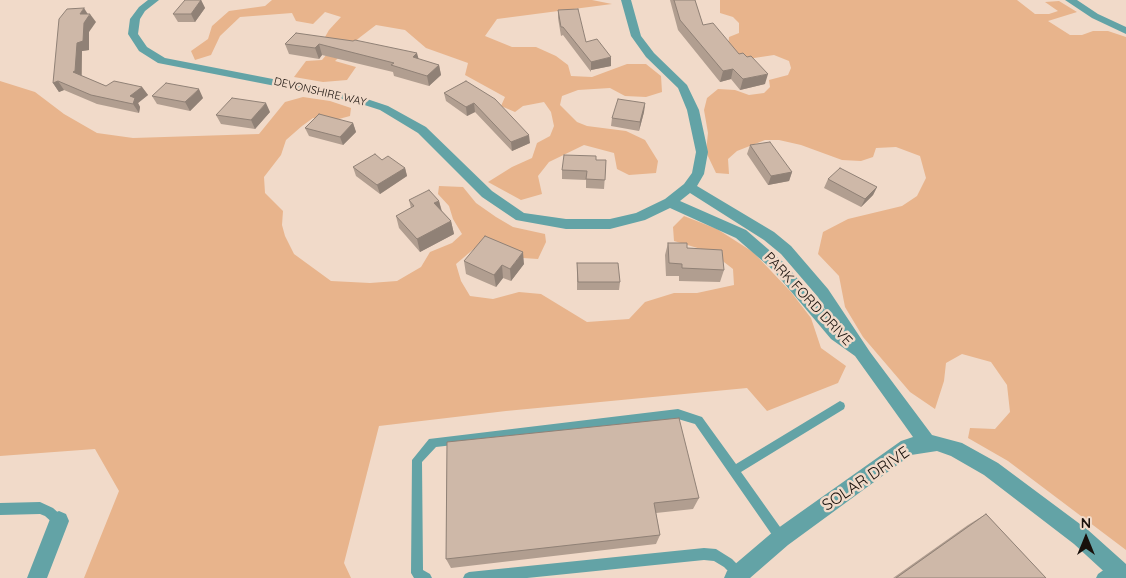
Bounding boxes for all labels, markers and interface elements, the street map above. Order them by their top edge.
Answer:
street label: DEVONSHIRE WAY [273,75,367,109]
street label: PARK FORD DRIVE [760,249,856,349]
street label: SOLAR DRIVE [819,443,913,515]
north arrow [1061,513,1111,563]
text: N [1081,514,1091,532]

